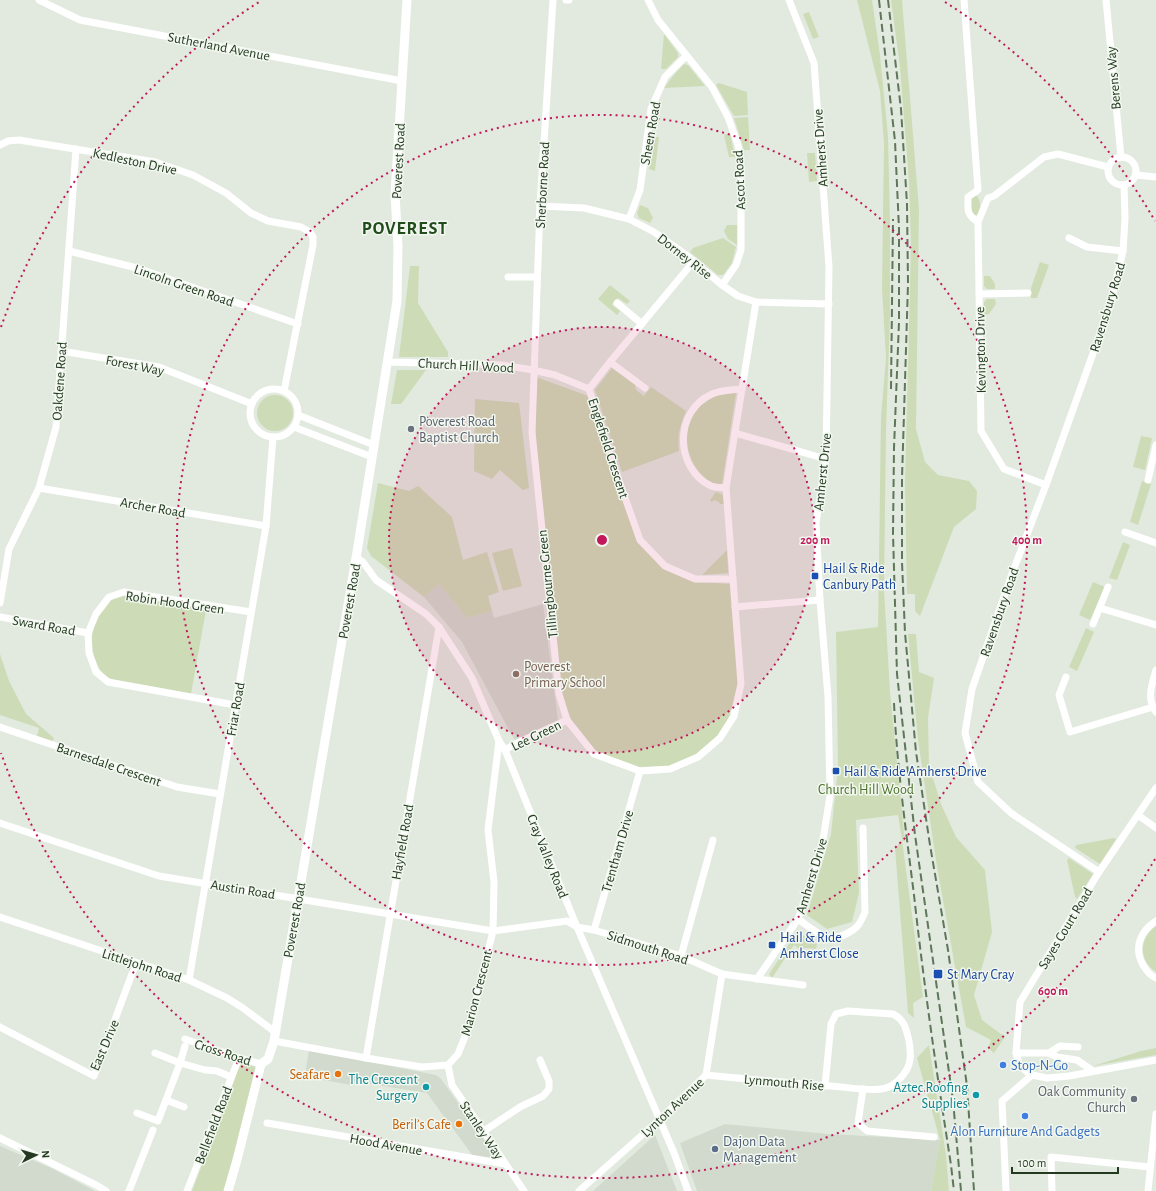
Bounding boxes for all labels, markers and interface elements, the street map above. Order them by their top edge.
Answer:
street label: Sutherland Avenue [166,30,271,64]
street label: Berens Way [1104,46,1124,110]
street label: Sheen Road [639,100,663,166]
street label: Amherst Drive [811,108,831,188]
street label: Poverest Road [390,123,408,200]
street label: Sherborne Road [534,141,552,229]
street label: Kedleston Drive [91,146,178,178]
street label: Ascot Road [731,150,749,210]
district label: POVEREST [362,220,448,238]
street label: Dorney Rise [654,231,714,282]
street label: Ravensbury Road [1088,261,1128,354]
street label: Lincoln Green Road [132,262,235,310]
street label: Kevington Drive [973,306,989,394]
street label: Oakdene Road [50,341,70,421]
street label: Forest Way [104,353,165,379]
street label: Church Hill Wood [418,356,514,376]
street label: Englefield Crescent [585,396,631,501]
place label: Poverest Road Baptist Church [419,415,499,445]
marker: Poverest Road Baptist Church [406,424,416,434]
street label: Amherst Drive [812,432,834,512]
street label: Archer Road [119,495,187,521]
street label: Tillingbourne Green [535,529,561,639]
centre of rings [595,533,609,547]
text: 200 m [800,534,830,546]
text: 400 m [1012,534,1042,546]
street label: Poverest Road [336,562,364,640]
place label: Hail & Ride Canbury Path [823,562,896,592]
street label: Ravensbury Road [978,566,1022,659]
marker: Hail & Ride Canbury Path [810,571,820,581]
street label: Robin Hood Green [125,589,225,617]
street label: Sward Road [11,614,76,638]
place label: Poverest Primary School [524,660,606,690]
marker: Poverest Primary School [511,669,521,679]
street label: Friar Road [224,681,248,737]
street label: Lee Green [509,718,564,754]
street label: Barnesdale Crescent [54,740,163,790]
place label: Hail & Ride Amherst Drive [844,765,987,779]
marker: Hail & Ride Amherst Drive [831,766,841,776]
park label: Church Hill Wood [818,783,914,797]
street label: Hayfield Road [389,803,417,881]
street label: Trentham Drive [600,809,636,894]
street label: Cray Valley Road [524,812,570,900]
street label: Amherst Drive [794,837,830,916]
street label: Austin Road [209,878,276,902]
street label: Poverest Road [281,881,309,959]
street label: Sayes Court Road [1036,885,1096,972]
street label: Sidmouth Road [605,928,690,968]
place label: Hail & Ride Amherst Close [780,931,859,961]
marker: Hail & Ride Amherst Close [767,940,777,950]
street label: Littlejohn Road [100,946,183,985]
street label: Marion Crescent [459,948,495,1038]
marker: St Mary Cray [932,968,944,980]
place label: St Mary Cray [947,968,1014,982]
text: 600 m [1038,985,1068,997]
street label: East Drive [88,1018,122,1073]
street label: Cross Road [193,1037,253,1069]
place label: Stop-N-Go [1011,1059,1068,1073]
marker: Stop-N-Go [998,1060,1008,1070]
place label: Seafare [289,1068,330,1082]
marker: Seafare [333,1069,343,1079]
place label: The Crescent Surgery [349,1073,419,1103]
street label: Lynmouth Rise [743,1073,825,1093]
street label: Lynton Avenue [639,1075,707,1140]
place label: Aztec Roofing Supplies [893,1081,968,1111]
marker: The Crescent Surgery [421,1082,431,1092]
street label: Bellefield Road [193,1084,235,1166]
place label: Oak Community Church [1038,1085,1126,1115]
marker: Aztec Roofing Supplies [971,1090,981,1100]
marker: Oak Community Church [1129,1094,1139,1104]
street label: Stanley Way [457,1099,506,1162]
marker: Alon Furniture And Gadgets [1020,1111,1030,1121]
place label: Beril’s Cafe [392,1118,451,1132]
marker: Beril’s Cafe [454,1119,464,1129]
place label: Alon Furniture And Gadgets [950,1125,1100,1139]
street label: Hood Avenue [348,1132,423,1158]
north arrow [16,1135,56,1175]
place label: Dajon Data Management [723,1135,797,1165]
marker: Dajon Data Management [710,1144,720,1154]
scale bar [1012,1149,1118,1175]
text: N [40,1150,51,1158]
text: 100 m [1018,1157,1046,1169]

